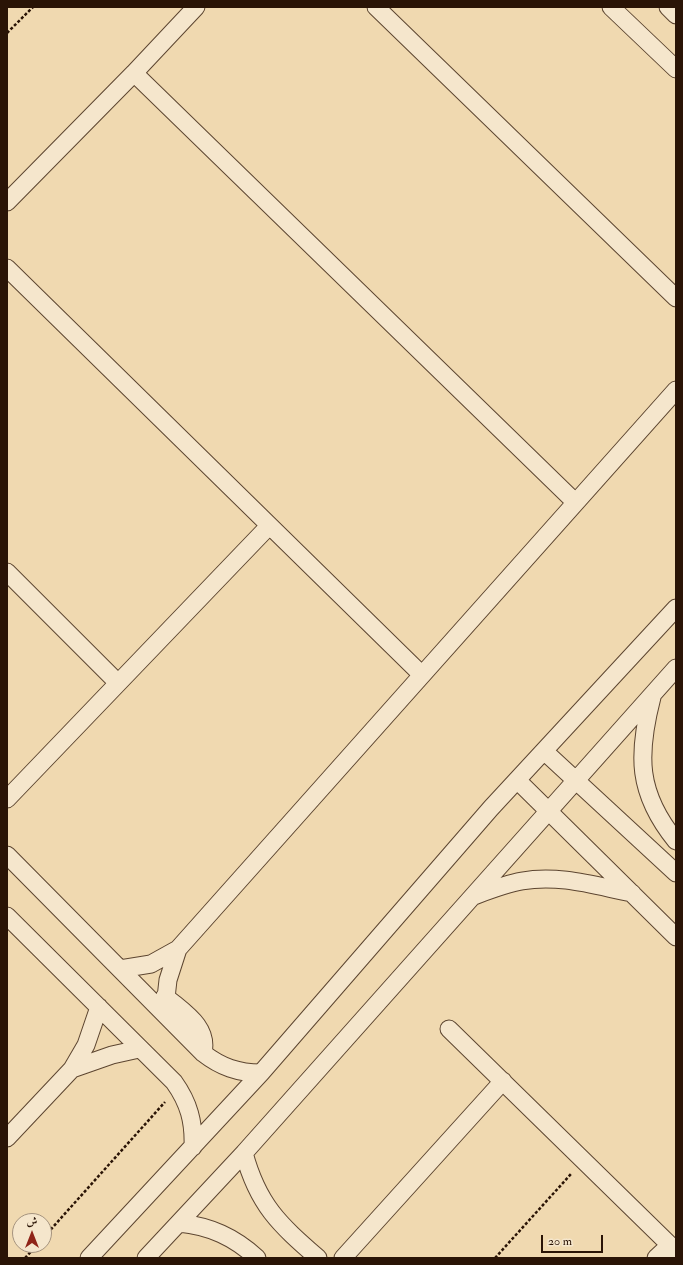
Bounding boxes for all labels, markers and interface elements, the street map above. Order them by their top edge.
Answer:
north arrow [12,1213,52,1253]
text: ش [27,1215,37,1228]
scale bar [543,1227,605,1253]
text: 20 m [548,1234,572,1249]

